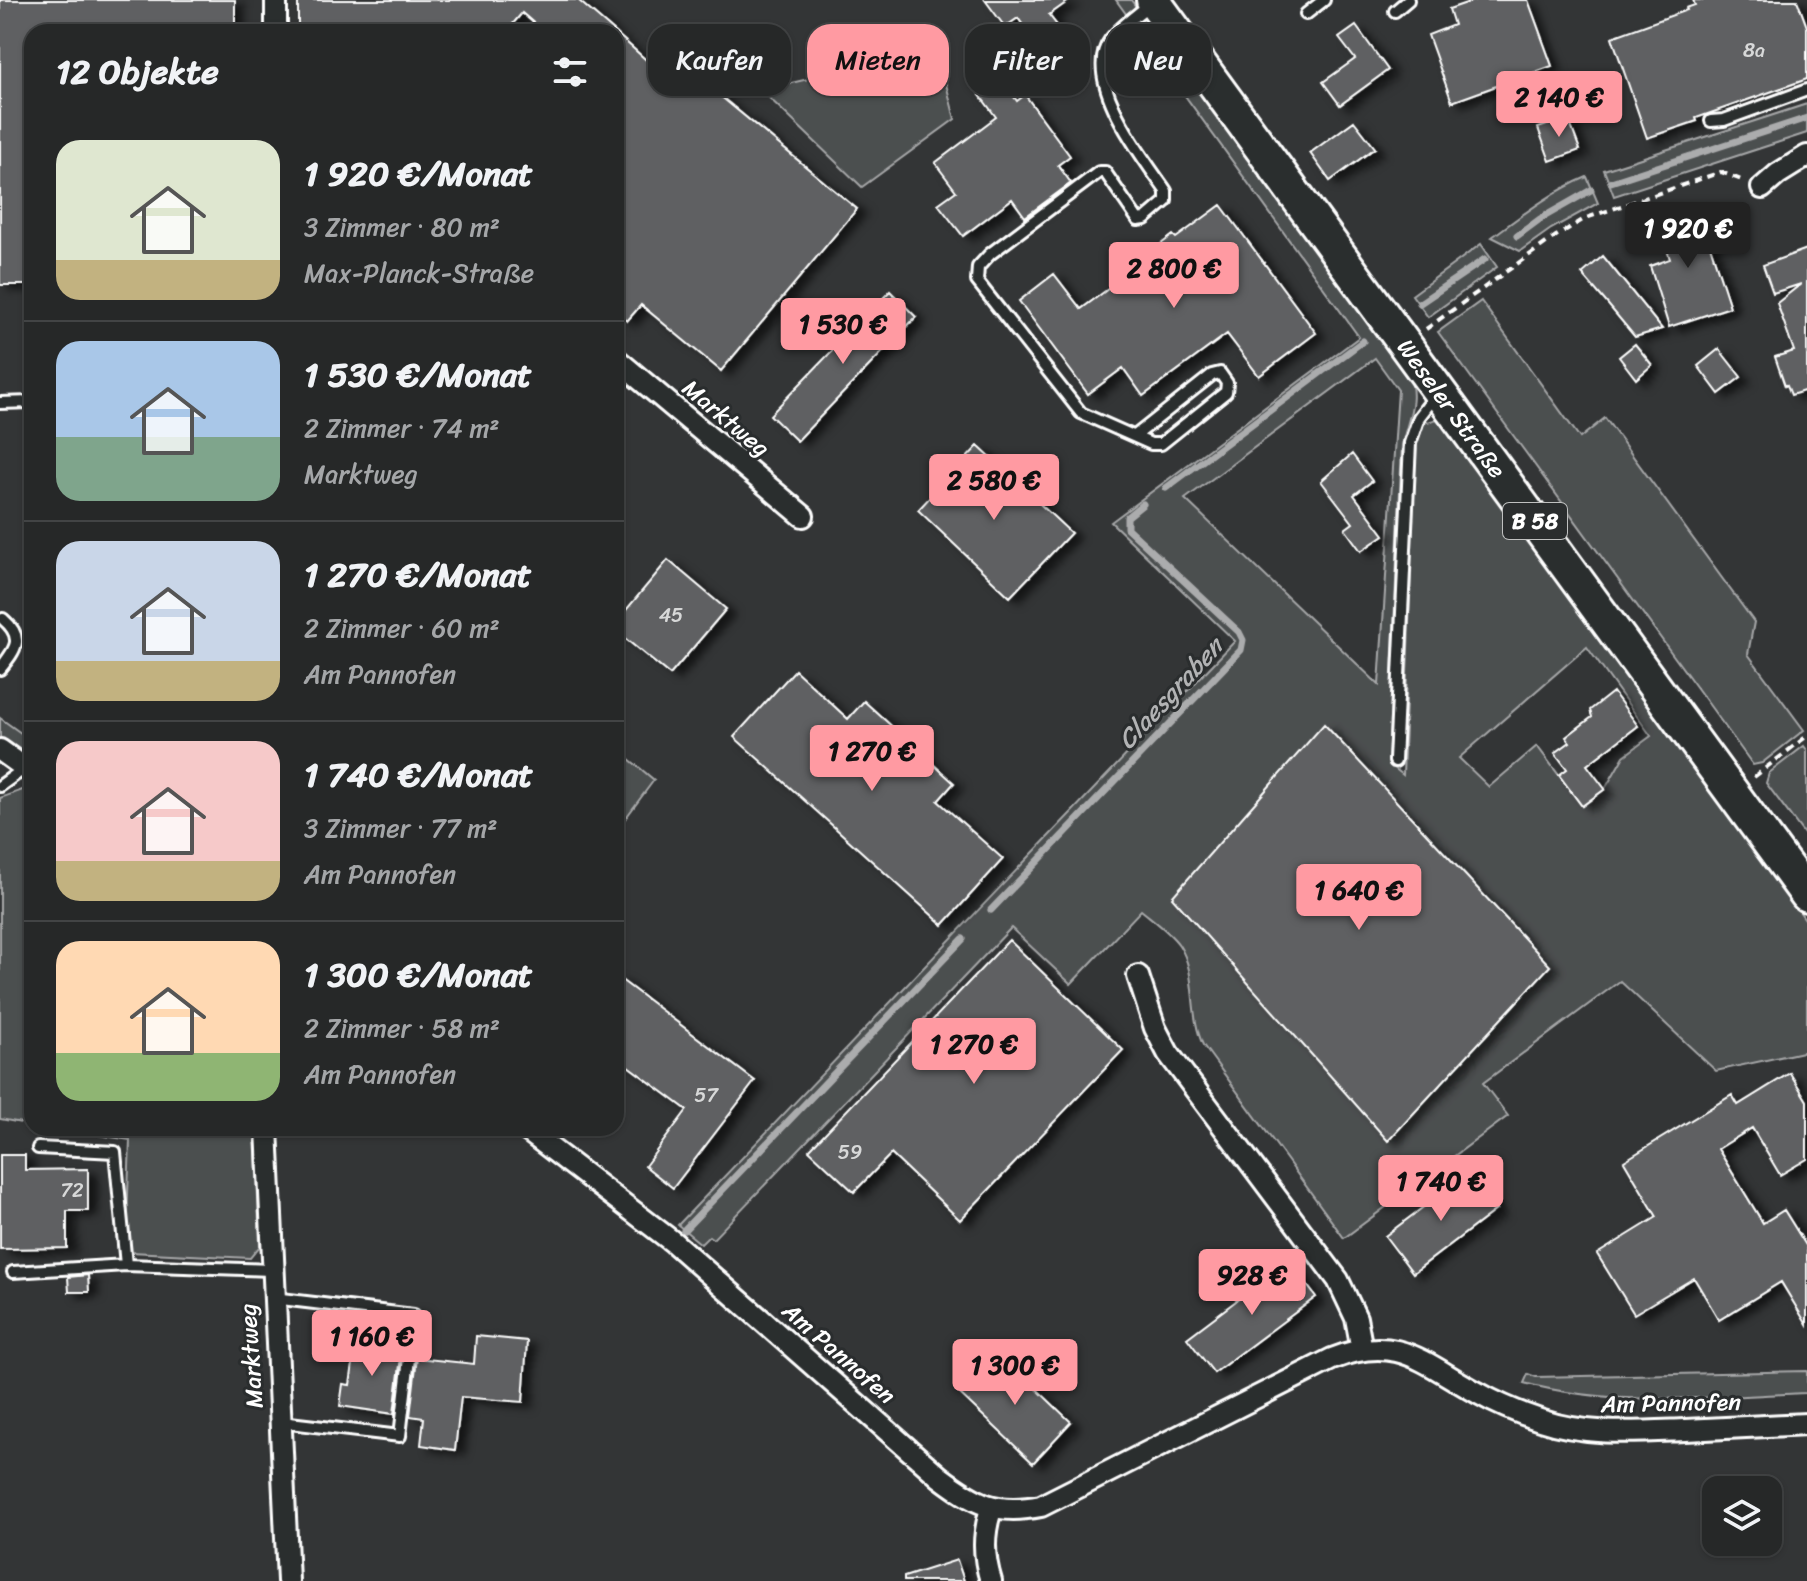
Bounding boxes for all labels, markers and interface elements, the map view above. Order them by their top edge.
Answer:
chip: Kaufen [648,24,791,96]
chip: Mieten [807,24,949,96]
chip: Filter [965,24,1090,96]
chip: Neu [1106,24,1211,96]
house number: 8a [1743,33,1765,68]
text: 12 Objekte [56,42,219,102]
icon: filters [548,50,592,94]
pin: 2 140 € [1485,71,1633,139]
text: 2 140 € [1514,74,1604,120]
text: 1 920 €/Monat [304,144,533,204]
icon: home [120,172,216,268]
pin: 1 920 € [1614,202,1762,270]
text: 3 Zimmer · 80 m² [304,204,500,250]
text: 1 920 € [1643,205,1733,251]
pin: 2 800 € [1100,242,1248,310]
text: 2 800 € [1127,245,1221,291]
text: Max-Planck-Straße [304,250,534,296]
pin: 1 530 € [769,298,917,366]
text: 1 530 € [799,301,887,347]
street label: Weseler Straße [1386,329,1517,488]
text: 1 530 €/Monat [304,345,532,405]
street label: Marktweg [672,368,780,468]
icon: home [120,373,216,469]
text: 2 Zimmer · 74 m² [304,405,500,451]
text: Marktweg [304,451,418,497]
pin: 2 580 € [920,454,1068,522]
text: 2 580 € [947,457,1041,503]
road number: B 58 [1503,503,1567,539]
text: 1 270 €/Monat [304,545,532,605]
icon: home [120,573,216,669]
house number: 45 [659,598,683,633]
text: 2 Zimmer · 60 m² [304,605,500,651]
water label: Claesgraben [1105,624,1237,760]
text: Am Pannofen [304,651,456,697]
pin: 1 270 € [798,725,946,793]
text: 1 270 € [828,728,916,774]
text: 1 740 €/Monat [304,745,533,805]
icon: home [120,773,216,869]
text: 3 Zimmer · 77 m² [304,805,497,851]
text: Am Pannofen [304,851,456,897]
pin: 1 640 € [1285,864,1433,932]
text: 1 640 € [1314,867,1404,913]
text: 1 300 €/Monat [304,945,533,1005]
icon: home [120,973,216,1069]
text: 2 Zimmer · 58 m² [304,1005,500,1051]
pin: 1 270 € [900,1018,1048,1086]
text: 1 270 € [930,1021,1018,1067]
text: Am Pannofen [304,1051,456,1097]
house number: 57 [694,1078,719,1113]
house number: 59 [838,1135,862,1170]
pin: 1 740 € [1367,1155,1515,1223]
text: 1 740 € [1396,1158,1486,1204]
house number: 72 [61,1173,84,1208]
pin: 928 € [1196,1249,1308,1317]
text: 928 € [1217,1252,1287,1298]
street label: Am Pannofen [772,1290,906,1415]
street label: Marktweg [226,1302,276,1410]
pin: 1 160 € [298,1310,446,1378]
text: 1 160 € [330,1313,414,1359]
pin: 1 300 € [941,1339,1089,1407]
text: 1 300 € [970,1342,1060,1388]
street label: Am Pannofen [1599,1381,1742,1425]
map controls [1702,1476,1782,1556]
button: layers [1702,1476,1782,1556]

